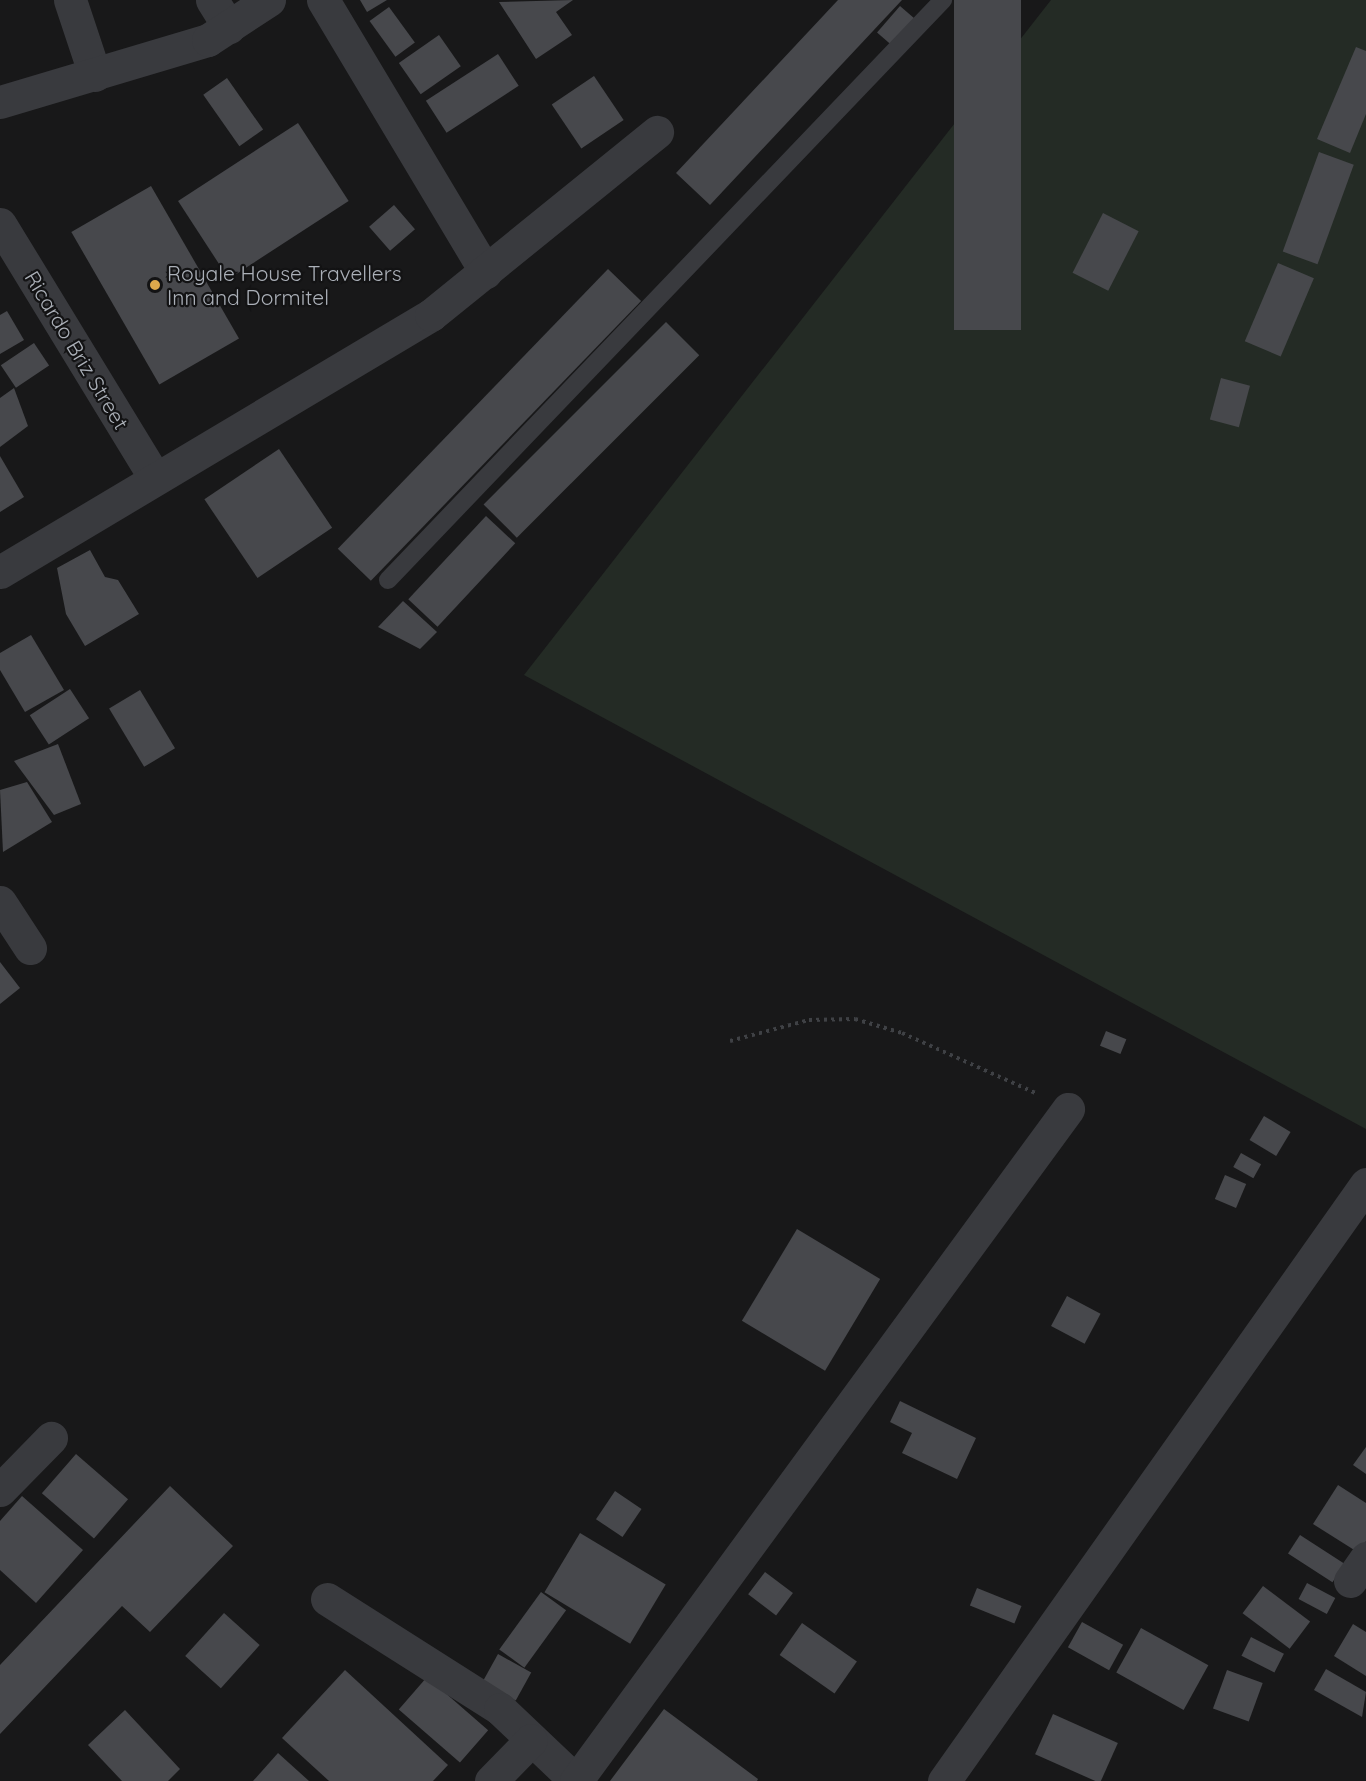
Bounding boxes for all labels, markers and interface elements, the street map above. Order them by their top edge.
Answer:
place label: Royale House Travellers Inn and Dormitel [167,260,402,310]
street label: Ricardo Briz Street [20,266,134,434]
marker: Royale House Travellers Inn and Dormitel [148,278,162,292]

